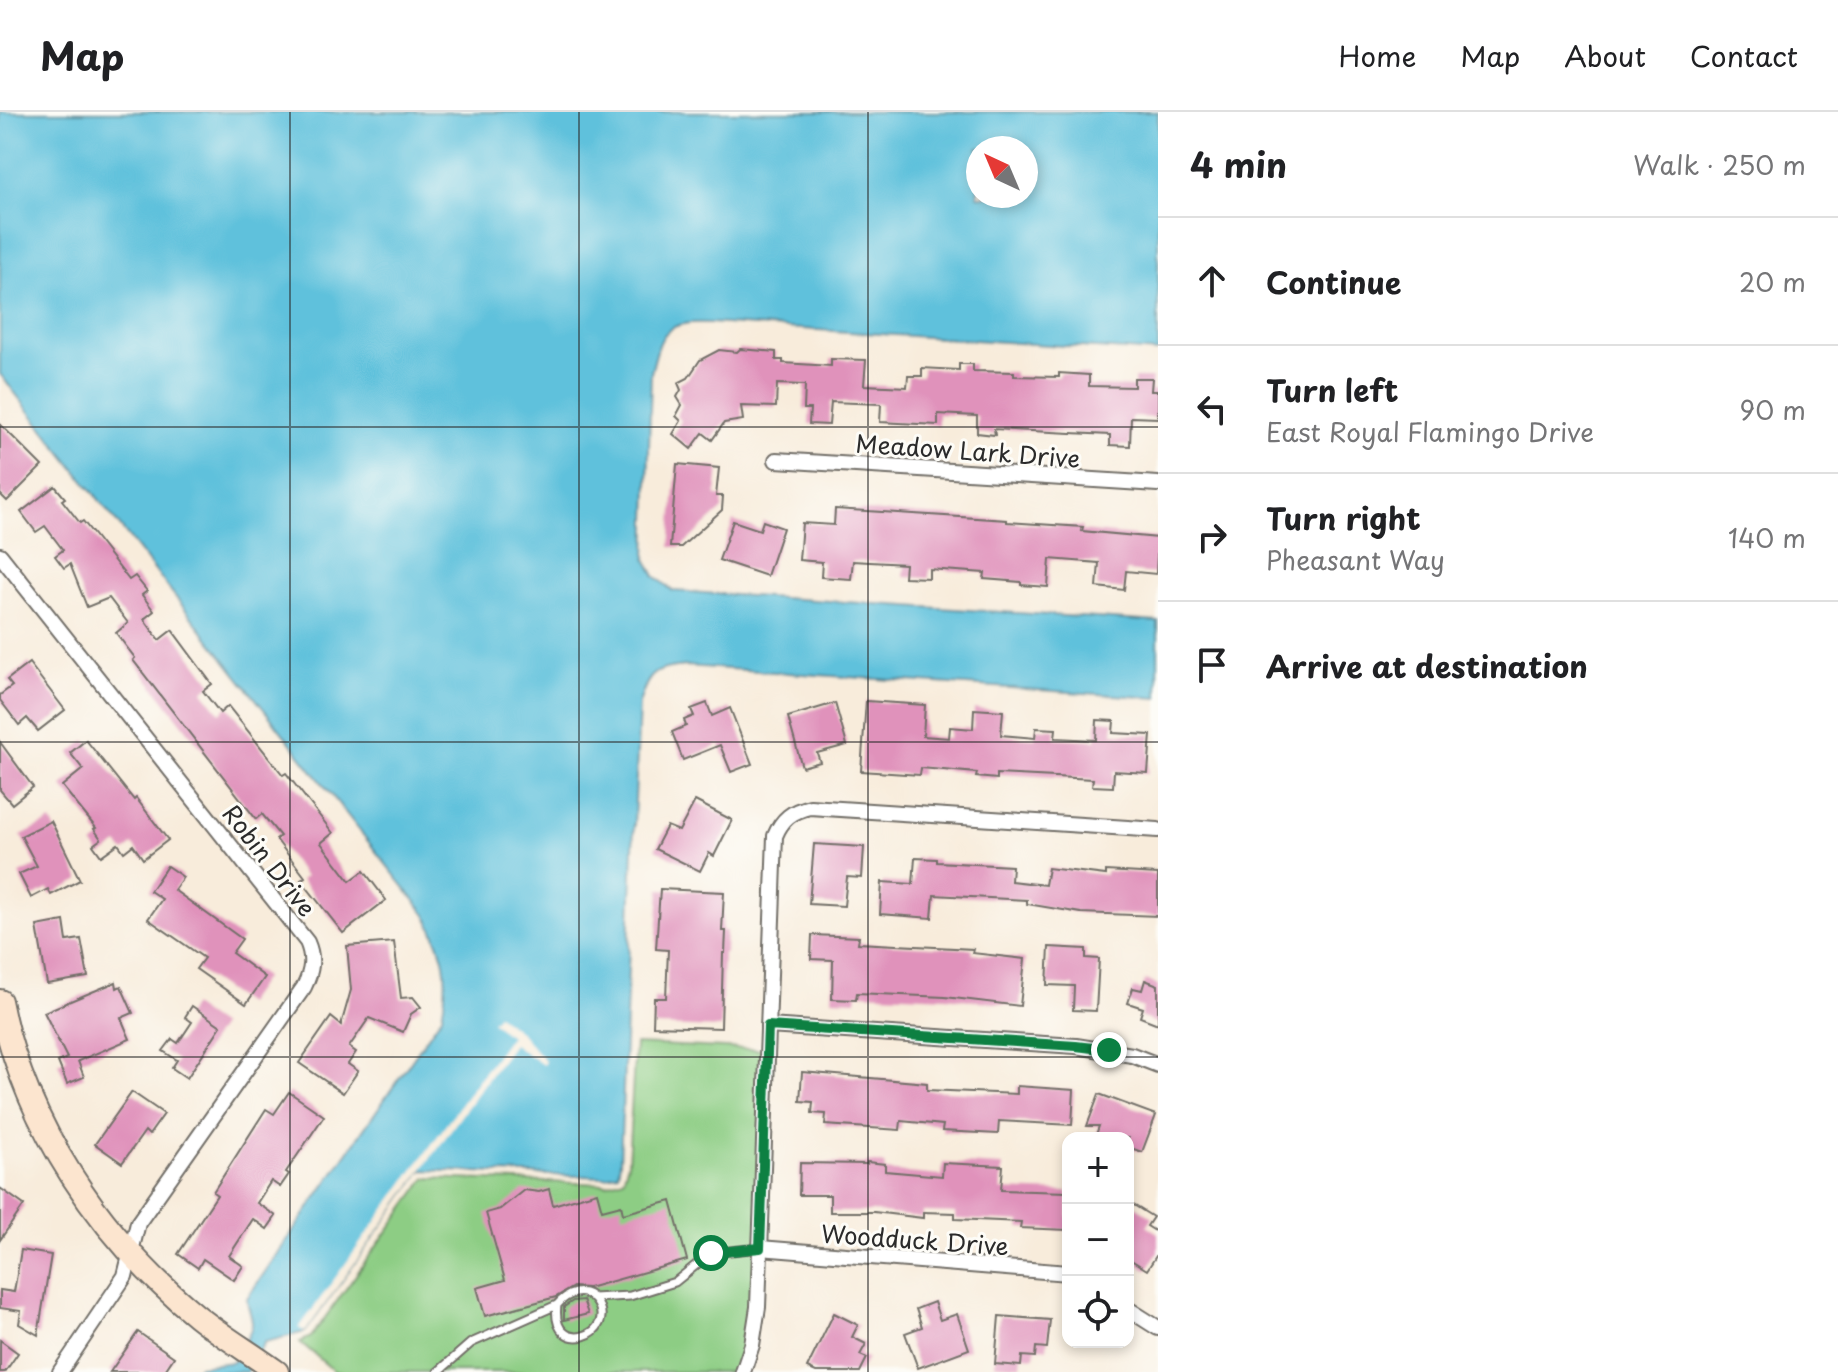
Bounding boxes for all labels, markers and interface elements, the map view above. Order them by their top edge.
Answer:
text: Map [40,27,124,84]
text: Home [1338,34,1416,77]
text: Map [1460,34,1520,77]
text: About [1564,34,1646,77]
text: Contact [1690,34,1798,77]
north arrow [966,136,1038,208]
text: 4 min [1190,138,1287,190]
text: Walk · 250 m [1633,145,1806,184]
icon: ahead [1190,259,1234,303]
text: Continue [1266,259,1401,304]
text: 20 m [1739,262,1806,301]
text: Turn left [1266,367,1398,412]
icon: left [1190,387,1234,431]
text: 90 m [1739,390,1806,429]
text: East Royal Flamingo Drive [1266,412,1594,451]
street label: Meadow Lark Drive [855,424,1081,476]
text: Turn right [1266,495,1421,540]
icon: right [1190,515,1234,559]
text: 140 m [1728,518,1806,557]
text: Pheasant Way [1266,540,1445,579]
icon: arrive [1190,643,1234,687]
text: Arrive at destination [1266,643,1588,688]
street label: Robin Drive [215,796,325,924]
route end [1091,1032,1127,1068]
map controls [1062,1132,1134,1348]
button: + [1062,1132,1134,1204]
button: − [1062,1204,1134,1276]
street label: Woodduck Drive [820,1214,1010,1264]
route start [693,1235,729,1271]
button: locate [1062,1276,1134,1348]

